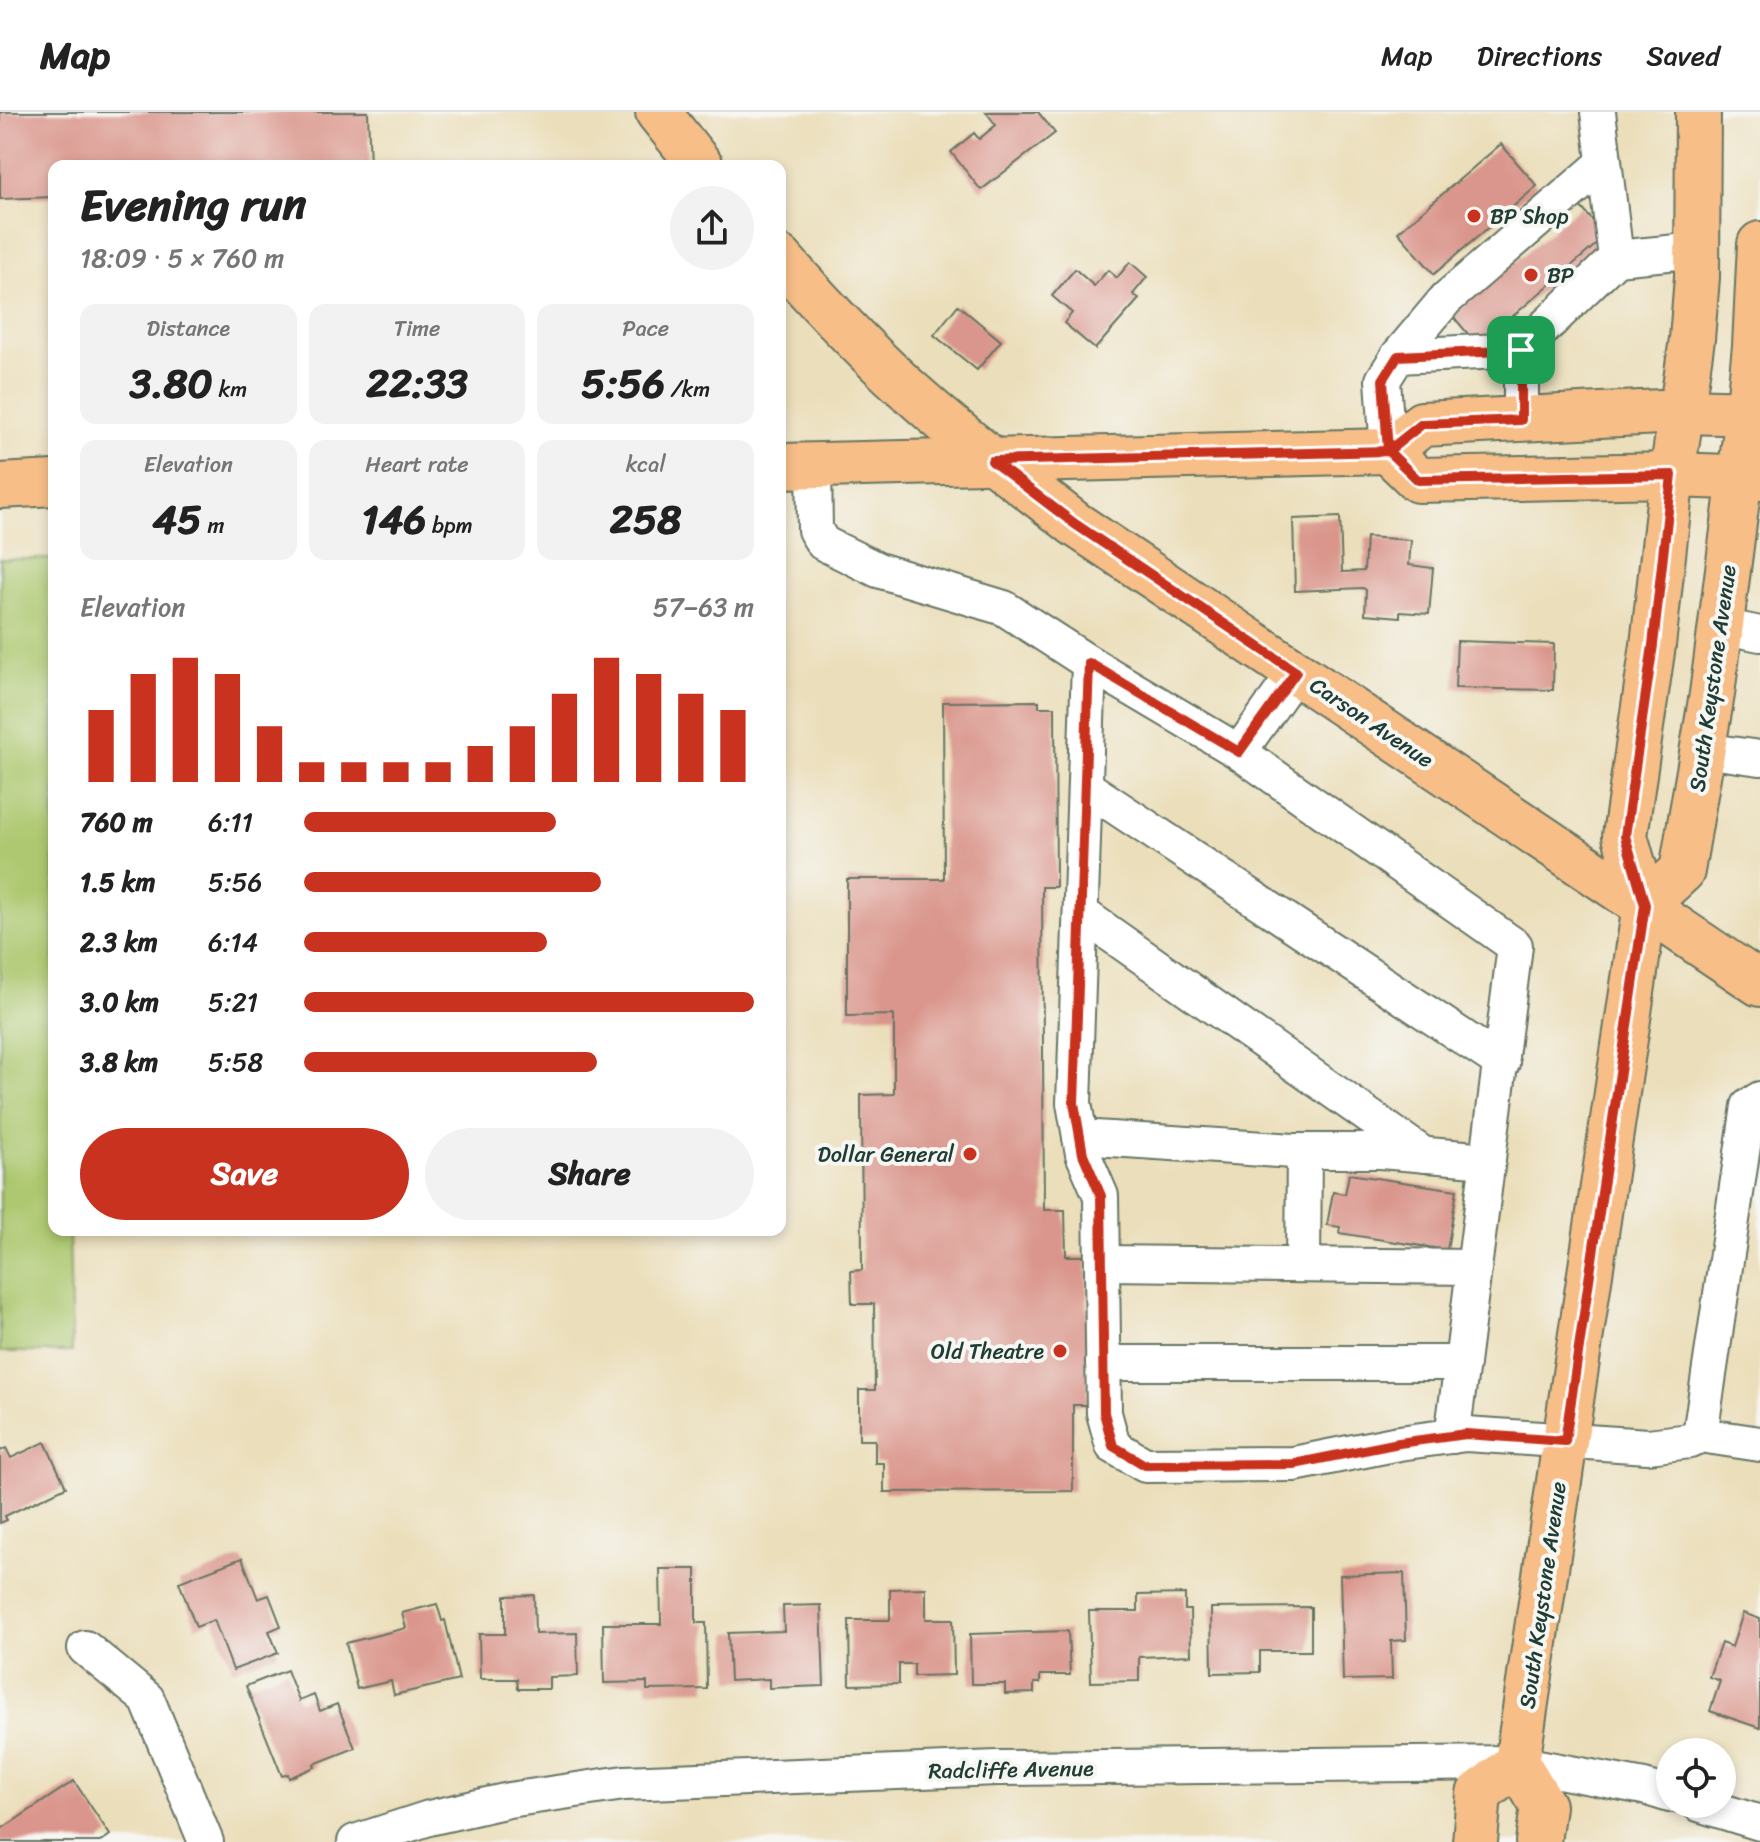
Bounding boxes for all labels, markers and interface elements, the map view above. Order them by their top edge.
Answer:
text: Map [40,22,110,89]
text: Map [1381,31,1433,80]
text: Directions [1477,31,1602,80]
text: Saved [1646,31,1720,80]
text: Evening run [80,166,306,244]
button: share [670,186,754,270]
place label: BP Shop [1490,197,1569,236]
marker: BP Shop [1465,207,1483,225]
text: 18:09 · 5 × 760 m [80,235,284,281]
place label: BP [1547,256,1574,295]
marker: BP [1522,266,1540,284]
text: Distance [147,309,230,348]
text: Time [394,309,440,348]
text: Pace [622,309,669,348]
pin [1487,316,1555,384]
icon: arrive [1499,328,1543,372]
text: 3.80 [129,348,213,419]
text: 22:33 [366,348,468,419]
text: 5:56 [581,348,665,419]
text: km [213,370,247,409]
text: /km [665,370,710,409]
text: Elevation [144,445,233,484]
text: Heart rate [365,445,469,484]
text: kcal [626,445,666,484]
text: 45 [152,484,202,555]
text: 146 [361,484,426,555]
text: 258 [610,484,681,555]
text: m [202,506,224,545]
text: bpm [426,506,473,545]
street label: South Keystone Avenue [1677,562,1748,794]
text: Elevation [80,584,185,630]
text: 57–63 m [653,584,754,630]
street label: Carson Avenue [1302,666,1442,779]
text: 760 m [80,799,153,845]
text: 6:11 [208,799,253,845]
text: 1.5 km [80,859,155,905]
text: 5:56 [208,859,262,905]
text: 2.3 km [80,919,158,965]
text: 6:14 [208,919,258,965]
text: 3.0 km [80,979,159,1025]
text: 5:21 [208,979,258,1025]
text: 3.8 km [80,1039,158,1085]
text: 5:58 [208,1039,263,1085]
button: Save [80,1128,409,1220]
button: Share [425,1128,754,1220]
place label: Dollar General [818,1135,955,1174]
marker: Dollar General [961,1145,979,1163]
place label: Old Theatre [931,1332,1044,1371]
marker: Old Theatre [1051,1342,1069,1360]
street label: South Keystone Avenue [1507,1479,1578,1711]
map controls [1656,1738,1736,1818]
button: locate [1656,1738,1736,1818]
street label: Radcliffe Avenue [928,1749,1094,1790]

